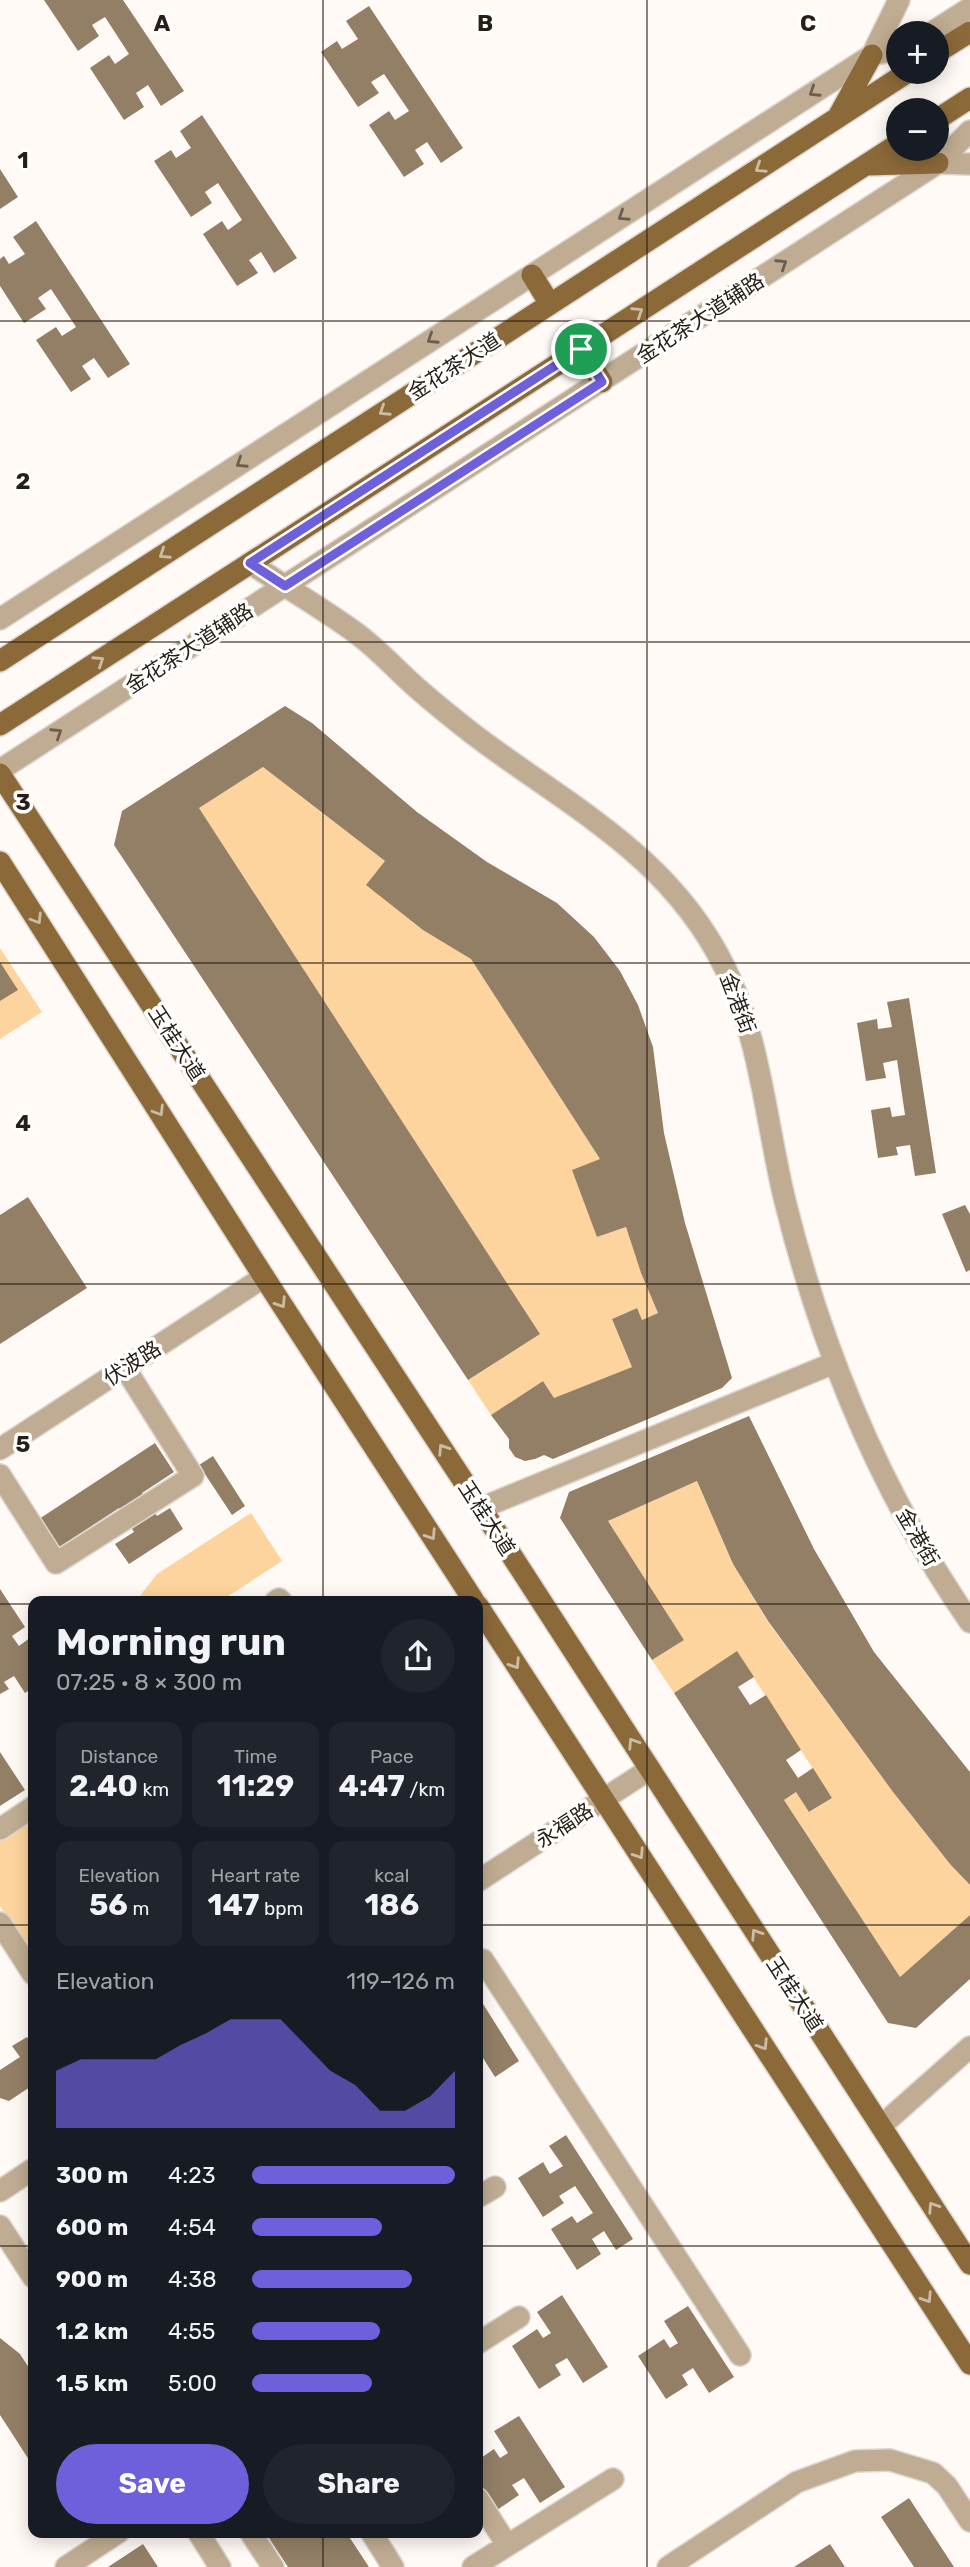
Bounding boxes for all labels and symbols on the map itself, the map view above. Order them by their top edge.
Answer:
text: A [154,9,171,37]
text: B [477,9,493,37]
text: C [800,9,816,37]
one-way arrow [809,84,822,97]
text: 1 [17,146,29,174]
one-way arrow [755,159,768,172]
one-way arrow [618,208,631,221]
one-way arrow [775,260,788,273]
street label: 金花茶大道辅路 [632,267,768,369]
one-way arrow [630,308,643,321]
pin [551,319,611,379]
street label: 金花茶大道 [403,327,505,405]
one-way arrow [427,331,440,344]
one-way arrow [379,403,392,416]
one-way arrow [236,455,249,467]
text: 2 [16,467,30,495]
one-way arrow [159,546,172,559]
street label: 金花茶大道辅路 [121,597,257,699]
one-way arrow [91,656,104,669]
one-way arrow [50,729,63,742]
text: 3 [15,788,31,816]
one-way arrow [28,912,41,925]
street label: 金港街 [715,969,761,1037]
street label: 玉桂大道 [144,1001,210,1085]
one-way arrow [150,1104,163,1117]
text: 4 [15,1109,31,1137]
one-way arrow [272,1295,285,1308]
street label: 伏波路 [99,1335,165,1391]
text: 5 [16,1430,31,1458]
one-way arrow [438,1444,451,1457]
street label: 玉桂大道 [454,1476,520,1560]
street label: 金港街 [891,1503,945,1571]
one-way arrow [423,1527,436,1540]
one-way arrow [507,1656,520,1669]
one-way arrow [628,1737,641,1750]
street label: 永福路 [531,1797,597,1853]
one-way arrow [630,1847,643,1860]
one-way arrow [752,1928,765,1941]
street label: 玉桂大道 [762,1952,828,2036]
one-way arrow [754,2037,767,2050]
one-way arrow [929,2202,941,2215]
one-way arrow [918,2290,931,2303]

